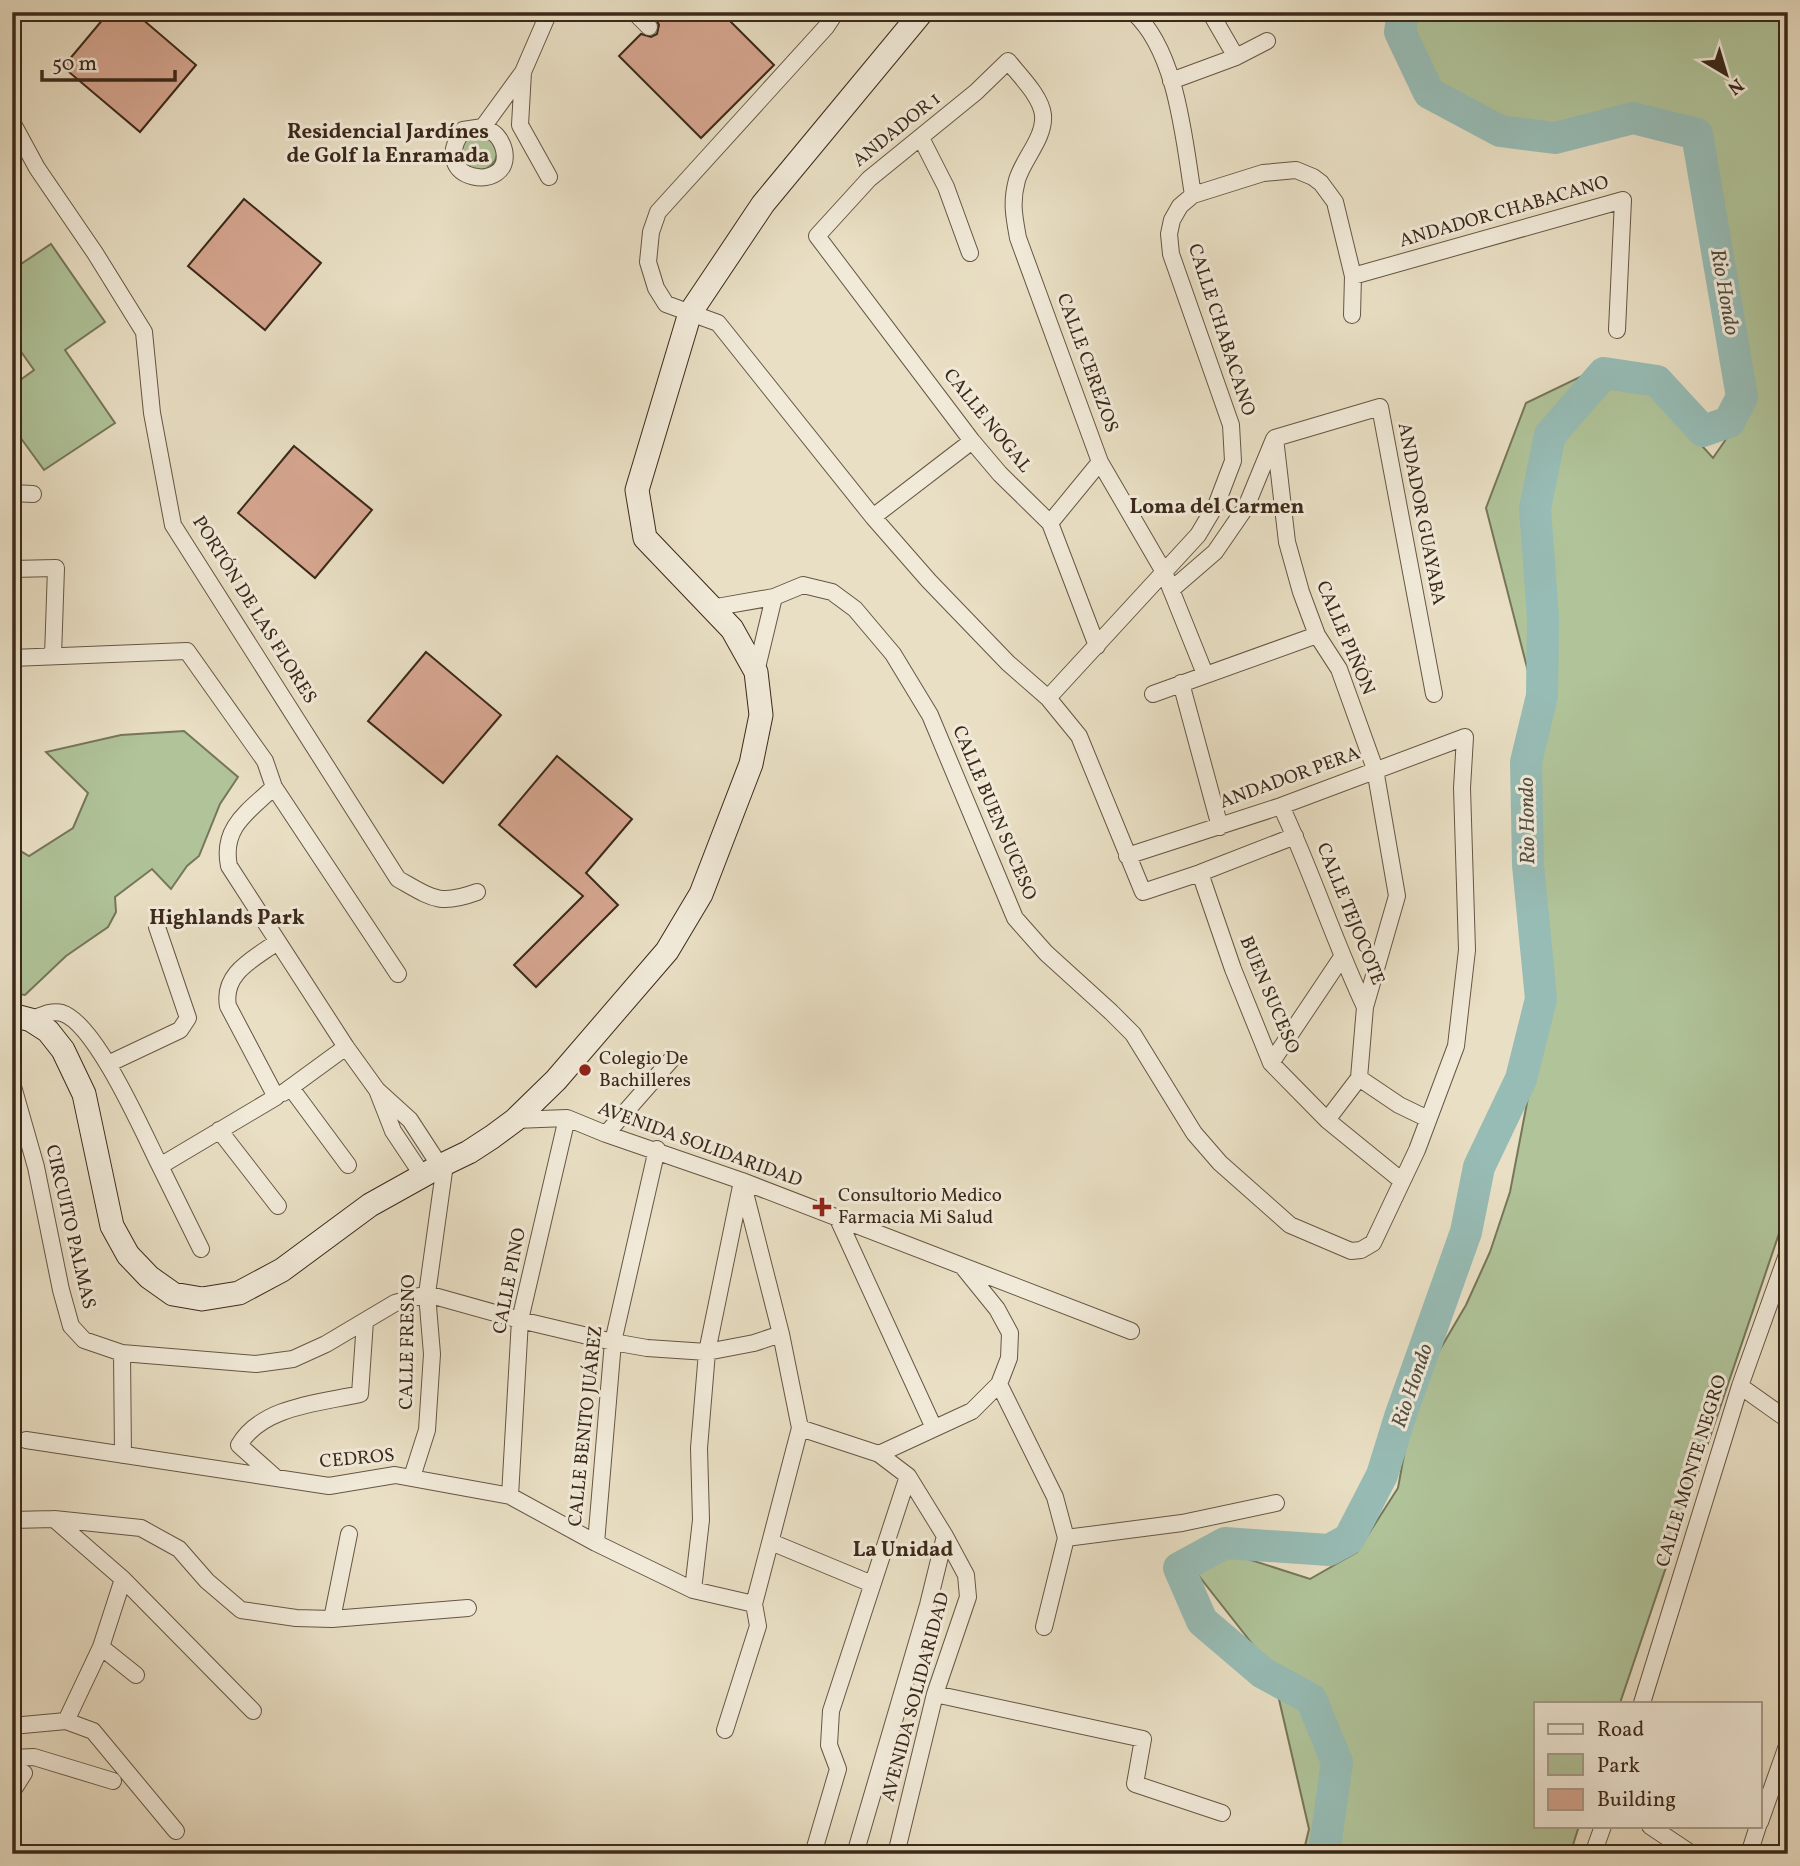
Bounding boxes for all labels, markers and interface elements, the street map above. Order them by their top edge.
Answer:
scale bar [42,38,175,82]
north arrow [1692,38,1762,108]
text: 50 m [52,50,97,79]
text: N [1722,71,1749,100]
street label: ANDADOR 1 [848,86,946,174]
district label: Residencial Jardínes de Golf la Enramada [286,118,490,171]
street label: ANDADOR CHABACANO [1396,170,1612,254]
street label: CALLE CHABACANO [1181,241,1261,420]
water label: Rio Hondo [1702,246,1746,338]
street label: CALLE CEREZOS [1050,290,1124,436]
street label: CALLE NOGAL [937,363,1037,479]
street label: ANDADOR GUAYABA [1391,421,1451,607]
district label: Loma del Carmen [1130,493,1305,522]
street label: PORTÓN DE LAS FLORES [186,511,322,709]
street label: CALLE PIÑÓN [1309,577,1381,699]
street label: CALLE BUEN SUCESO [945,722,1043,904]
street label: ANDADOR PERA [1216,741,1364,815]
water label: Rio Hondo [1513,777,1543,865]
street label: CALLE TEJOCOTE [1310,839,1390,989]
district label: Highlands Park [149,904,305,933]
street label: BUEN SUCESO [1233,932,1306,1058]
place label: Colegio De Bachilleres [599,1046,691,1094]
marker: Colegio De Bachilleres [577,1062,593,1078]
street label: AVENIDA SOLIDARIDAD [594,1096,806,1194]
street label: CIRCUITO PALMAS [38,1142,102,1312]
place label: Consultorio Medico Farmacia Mi Salud [838,1183,1002,1231]
marker: Consultorio Medico Farmacia Mi Salud [812,1197,832,1217]
street label: CALLE PINO [487,1226,533,1336]
street label: CALLE FRESNO [394,1274,422,1410]
street label: CALLE BENITO JUÁREZ [563,1324,609,1528]
water label: Rio Hondo [1385,1340,1441,1432]
street label: CALLE MONTE NEGRO [1650,1372,1734,1570]
street label: CEDROS [318,1443,396,1475]
district label: La Unidad [853,1536,954,1565]
street label: AVENIDA SOLIDARIDAD [876,1589,956,1804]
legend [1534,1702,1762,1828]
text: Road [1597,1716,1644,1745]
text: Park [1597,1752,1640,1781]
text: Building [1597,1786,1676,1815]

